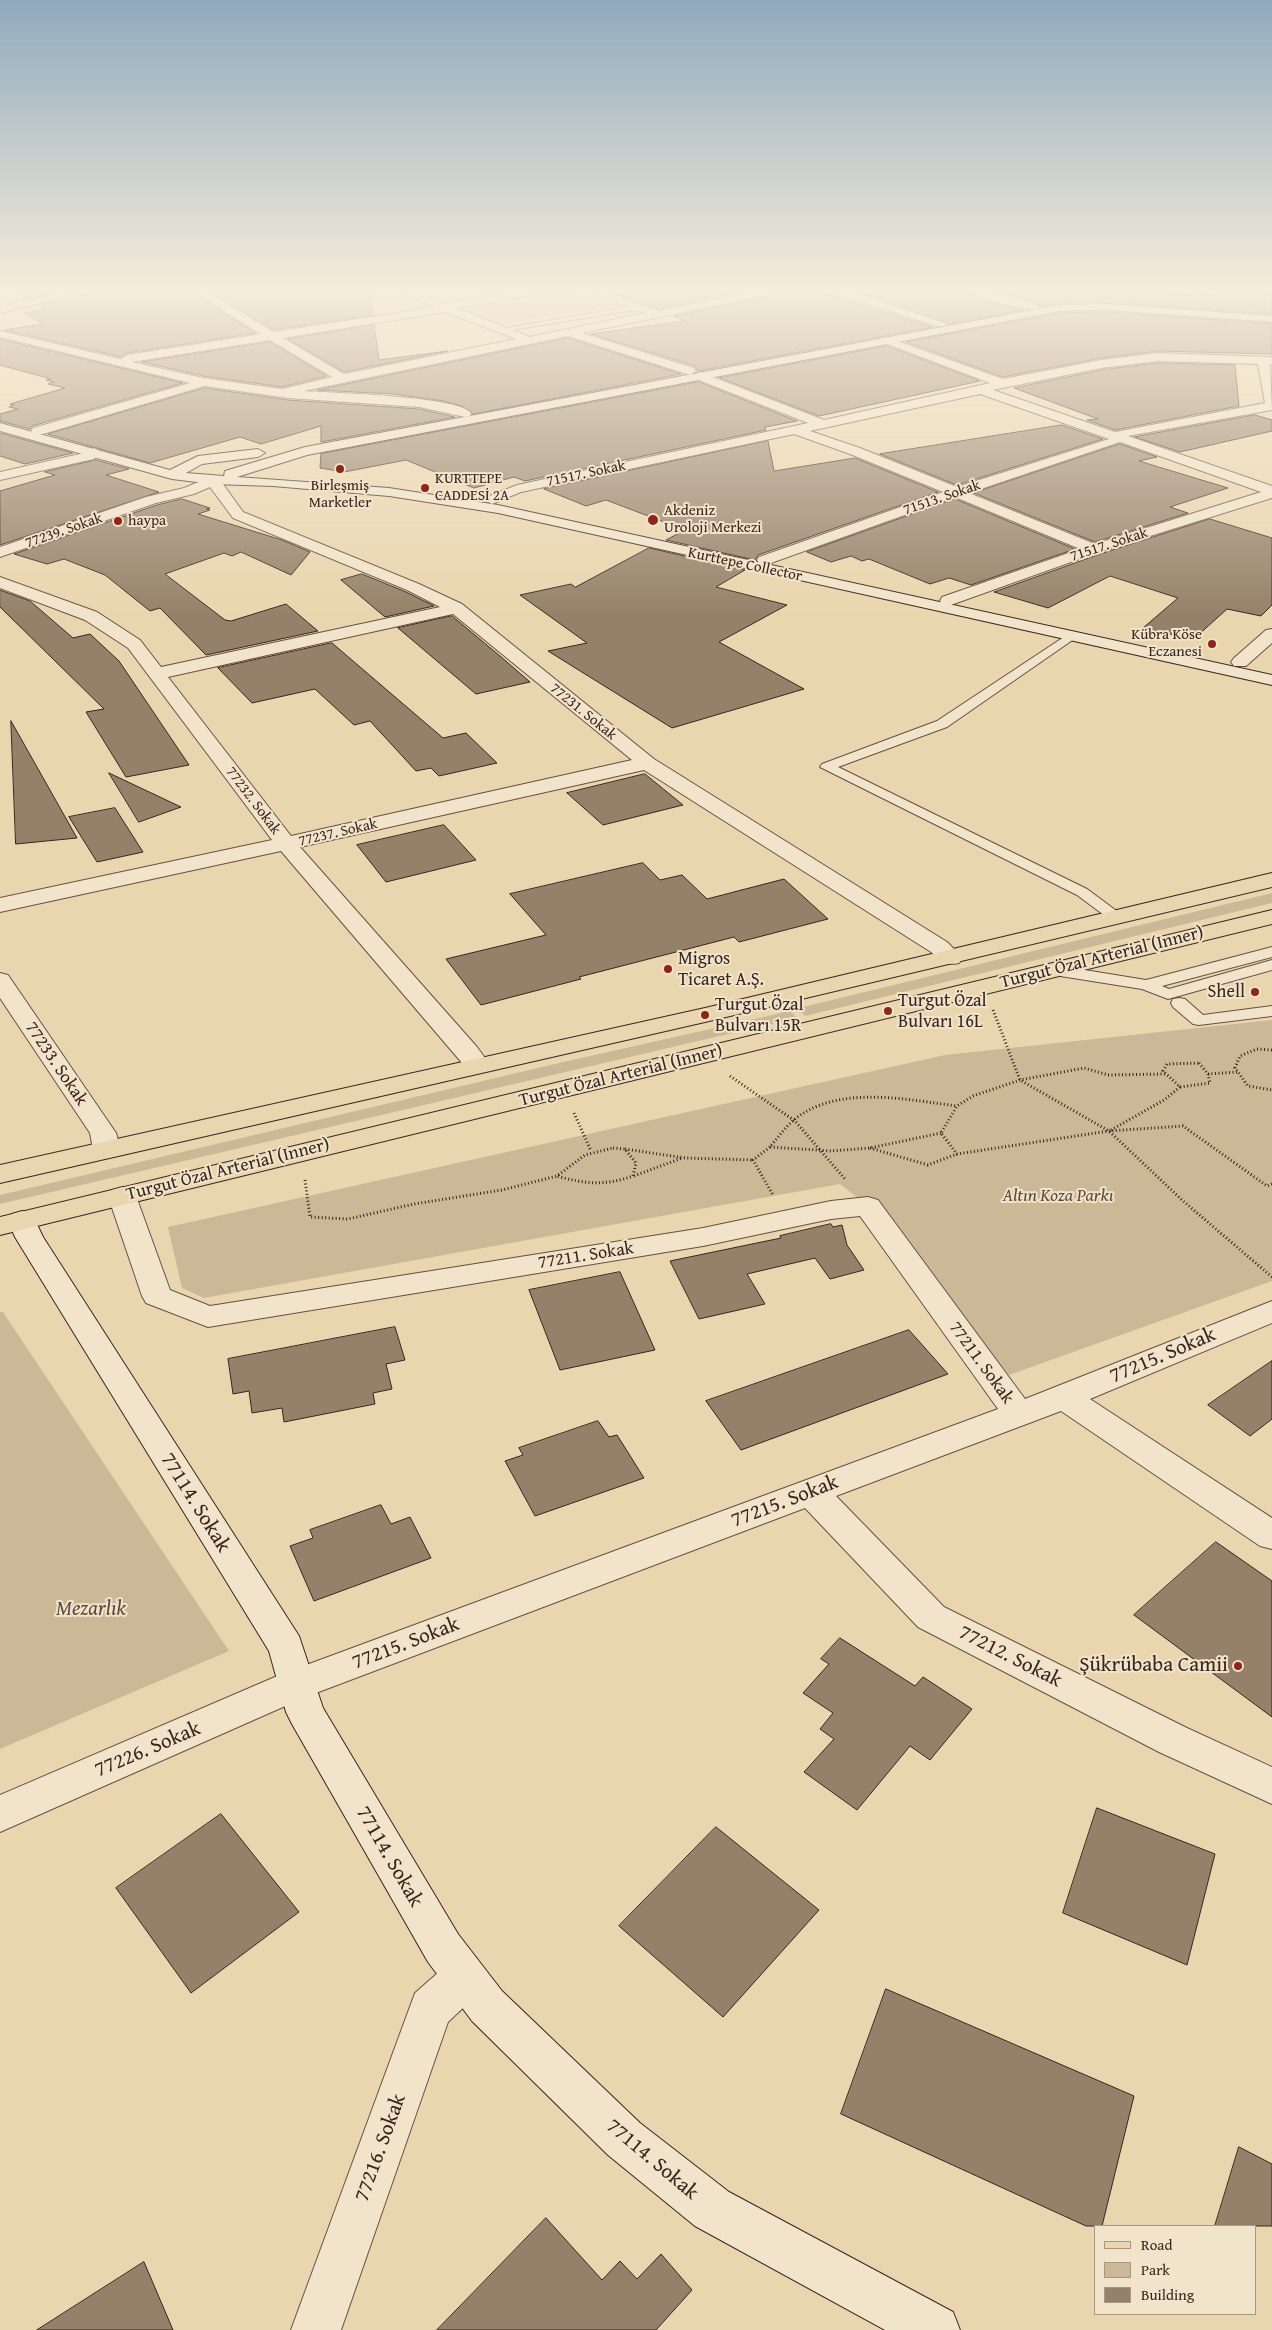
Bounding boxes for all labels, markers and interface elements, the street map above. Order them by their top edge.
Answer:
street label: 71517. Sokak [545,457,627,491]
marker: Birleşmiş Marketler [334,463,346,475]
place label: KURTTEPE CADDESİ 2A [435,470,509,505]
street label: 71513. Sokak [901,476,983,520]
place label: Birleşmiş Marketler [309,477,371,512]
marker: KURTTEPE CADDESİ 2A [419,482,431,494]
place label: Akdeniz Uroloji Merkezi [664,502,762,537]
street label: 77239. Sokak [23,509,105,553]
place label: haypa [128,512,166,530]
marker: Akdeniz Uroloji Merkezi [646,513,660,527]
marker: haypa [112,515,124,527]
street label: 71517. Sokak [1068,524,1150,566]
street label: Kurttepe Collector [686,544,804,586]
place label: Kübra Köse Eczanesi [1131,626,1202,661]
marker: Kübra Köse Eczanesi [1206,638,1218,650]
street label: 77231. Sokak [546,680,620,744]
street label: 77232. Sokak [222,763,284,839]
street label: 77237. Sokak [297,815,379,851]
street label: Turgut Özal Arterial (Inner) [998,922,1206,994]
place label: Migros Ticaret A.Ş. [678,948,764,991]
marker: Migros Ticaret A.Ş. [662,963,674,975]
place label: Shell [1208,981,1245,1003]
marker: Shell [1249,986,1261,998]
place label: Turgut Özal Bulvarı 16L [898,990,987,1032]
place label: Turgut Özal Bulvarı 15R [715,994,804,1036]
marker: Turgut Özal Bulvarı 16L [882,1005,894,1017]
marker: Turgut Özal Bulvarı 15R [699,1009,711,1021]
street label: 77233. Sokak [20,1018,92,1110]
street label: Turgut Özal Arterial (Inner) [517,1040,725,1112]
street label: Turgut Özal Arterial (Inner) [124,1134,332,1206]
park label: Altın Koza Parkı [1003,1185,1113,1207]
street label: 77211. Sokak [537,1238,635,1274]
street label: 77211. Sokak [944,1318,1018,1408]
street label: 77215. Sokak [1106,1322,1220,1390]
street label: 77114. Sokak [155,1449,235,1557]
street label: 77215. Sokak [728,1470,842,1534]
park label: Mezarlık [56,1597,126,1623]
street label: 77215. Sokak [349,1612,463,1676]
street label: 77212. Sokak [954,1620,1066,1694]
place label: Şükrübaba Camii [1079,1653,1228,1679]
marker: Şükrübaba Camii [1232,1660,1244,1672]
street label: 77226. Sokak [91,1716,205,1784]
street label: 77114. Sokak [350,1802,428,1912]
street label: 77216. Sokak [350,2091,412,2205]
street label: 77114. Sokak [601,2114,703,2206]
legend [1094,2225,1257,2315]
text: Road [1141,2234,1172,2255]
text: Park [1141,2259,1170,2280]
text: Building [1141,2284,1194,2305]

